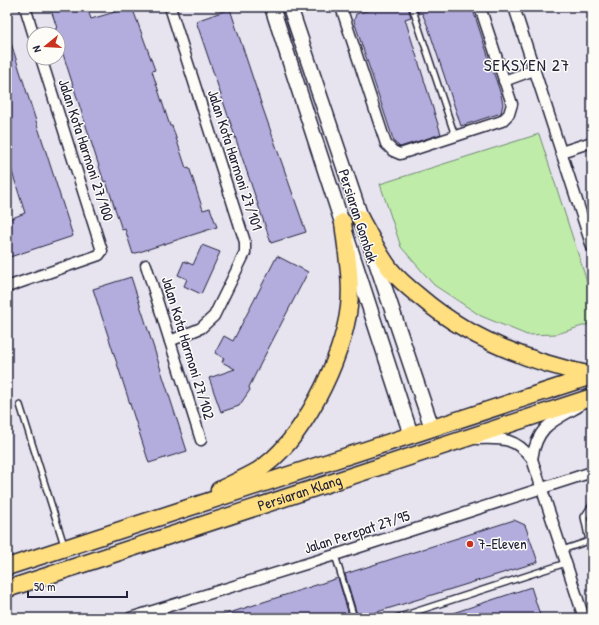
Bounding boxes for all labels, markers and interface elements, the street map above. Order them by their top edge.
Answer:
north arrow [26,26,66,66]
text: N [29,44,44,54]
district label: SEKSYEN 27 [484,53,570,76]
street label: Jalan Kota Harmoni 27/100 [54,76,119,224]
street label: Jalan Kota Harmoni 27/101 [203,87,268,233]
street label: Persiaran Gombak [333,166,384,265]
street label: Jalan Kota Harmoni 27/102 [157,274,220,422]
street label: Persiaran Klang [255,469,344,516]
street label: Jalan Perepat 27/95 [301,504,413,559]
place label: 7-Eleven [478,533,527,554]
marker: 7-Eleven [465,539,475,549]
scale bar [28,573,127,599]
text: 50 m [34,578,55,595]

